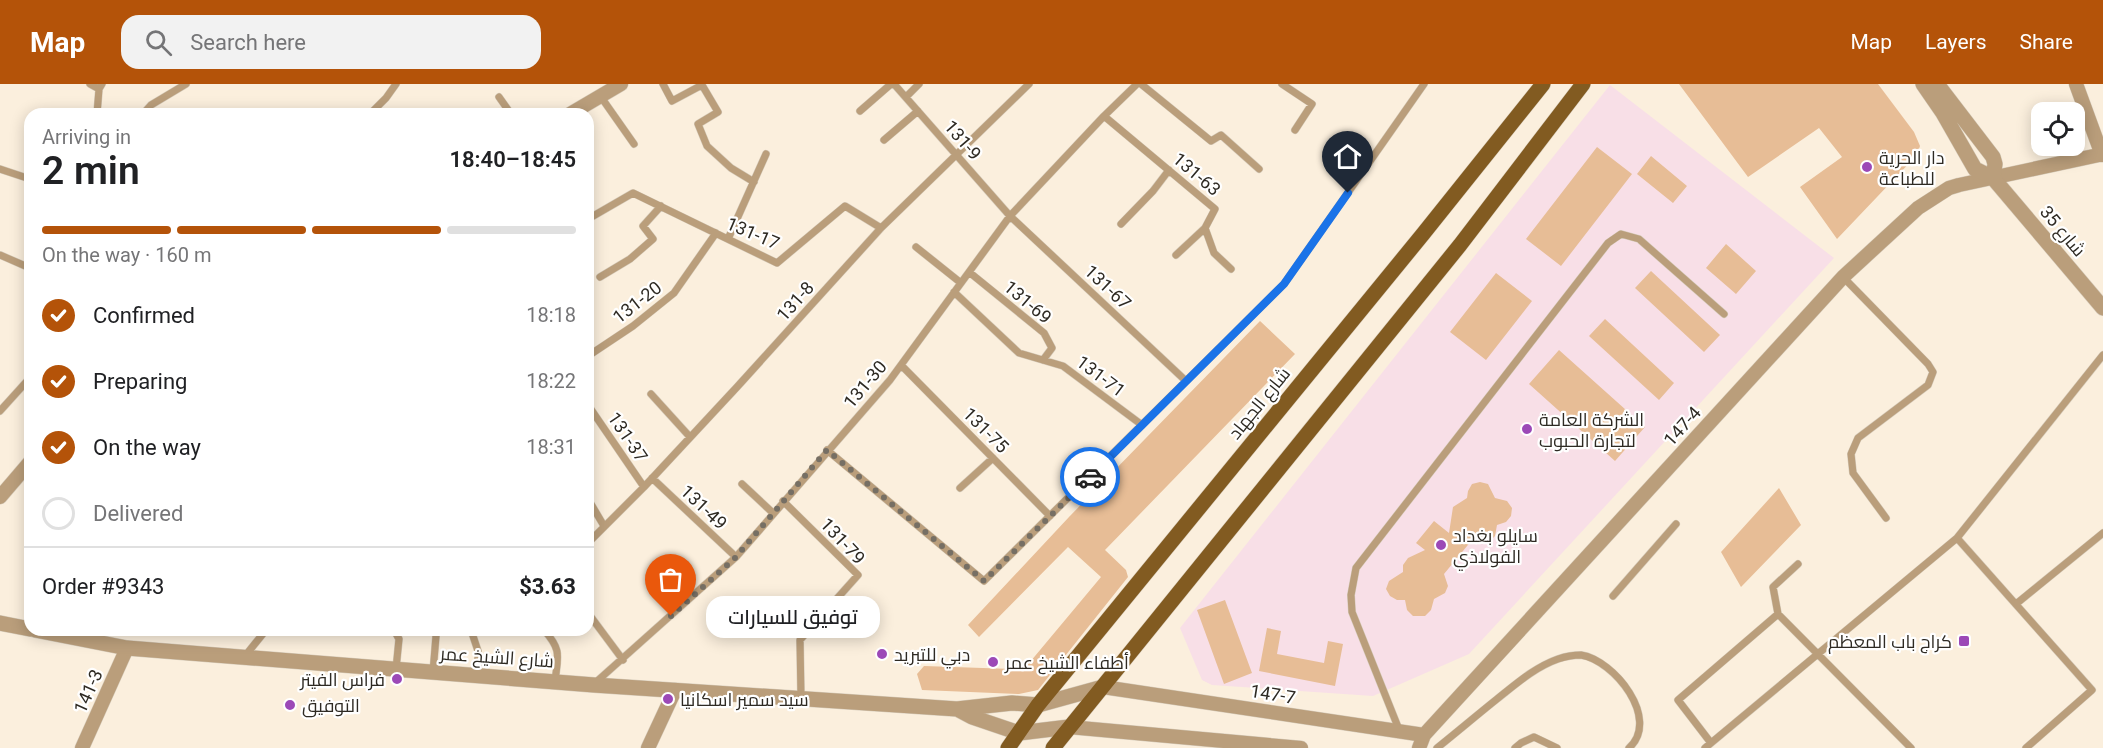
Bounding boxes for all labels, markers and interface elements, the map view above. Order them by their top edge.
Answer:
search box [121,15,541,69]
text: Map [30,26,85,59]
icon: search [142,26,175,59]
text: Search here [190,30,306,55]
text: Map [1850,30,1892,54]
text: Layers [1925,30,1986,54]
text: Share [2019,30,2073,54]
map controls [2031,102,2085,156]
button: locate [2031,102,2085,156]
street label: 131-9 [940,116,986,164]
text: Arriving in [42,125,131,149]
pin [1322,131,1373,193]
icon: home [1331,140,1364,173]
text: 18:40–18:45 [449,147,576,172]
place label: دار الحرية للطباعة [1879,147,1944,189]
text: 2 min [42,148,140,194]
street label: 131-63 [1169,148,1225,200]
marker: دار الحرية للطباعة [1860,160,1874,174]
street label: شارع 35 [2034,201,2090,262]
street label: 131-17 [723,212,783,254]
text: On the way · 160 m [42,243,211,267]
street label: 131-67 [1081,260,1135,314]
street label: 131-69 [1000,276,1056,328]
street label: 131-20 [609,277,665,327]
street label: 131-8 [772,277,818,325]
icon: check [42,299,75,332]
text: Confirmed [93,303,195,328]
text: 18:18 [526,303,576,327]
street label: 131-71 [1072,351,1130,401]
street label: 131-30 [839,356,891,412]
street label: شارع الجهاد [1224,363,1296,444]
icon: check [42,365,75,398]
text: Preparing [93,369,187,394]
text: 18:22 [526,369,576,393]
street label: 147-4 [1659,402,1705,450]
street label: 131-75 [959,403,1013,457]
street label: 131-37 [604,408,652,466]
place label: الشركة العامة لتجارة الحبوب [1539,409,1644,452]
marker: الشركة العامة لتجارة الحبوب [1520,422,1534,436]
icon: check [42,431,75,464]
text: On the way [93,435,201,460]
text: 18:31 [526,435,576,459]
courier [1060,447,1120,507]
icon: car [1074,461,1107,494]
street label: 131-49 [677,480,731,534]
text: Delivered [93,501,183,526]
street label: 131-79 [816,514,870,568]
place label: سايلو بغداد الفولاذي [1453,525,1538,571]
marker: سايلو بغداد الفولاذي [1434,538,1448,552]
pin [645,554,696,616]
icon: bag [654,563,687,596]
text: Order #9343 [42,574,164,599]
text: $3.63 [519,574,576,599]
callout: توفيق للسيارات [707,595,881,637]
text: توفيق للسيارات [728,605,858,629]
place label: كراج باب المعظم [1828,631,1952,654]
marker: كراج باب المعظم [1957,634,1971,648]
street label: شارع الشيخ عمر [438,642,555,673]
place label: دبي للتبريد [894,644,970,669]
marker: دبي للتبريد [875,647,889,661]
place label: أطفاء الشيخ عمر [1004,652,1129,675]
marker: أطفاء الشيخ عمر [986,655,1000,669]
street label: 141-3 [69,666,107,716]
place label: فراس الفيتر [299,669,385,691]
marker: فراس الفيتر [390,672,404,686]
street label: 147-7 [1249,680,1297,708]
place label: سيد سمير اسكانيا [680,689,809,711]
marker: سيد سمير اسكانيا [661,692,675,706]
place label: التوفيق [302,695,360,718]
marker: التوفيق [283,698,297,712]

